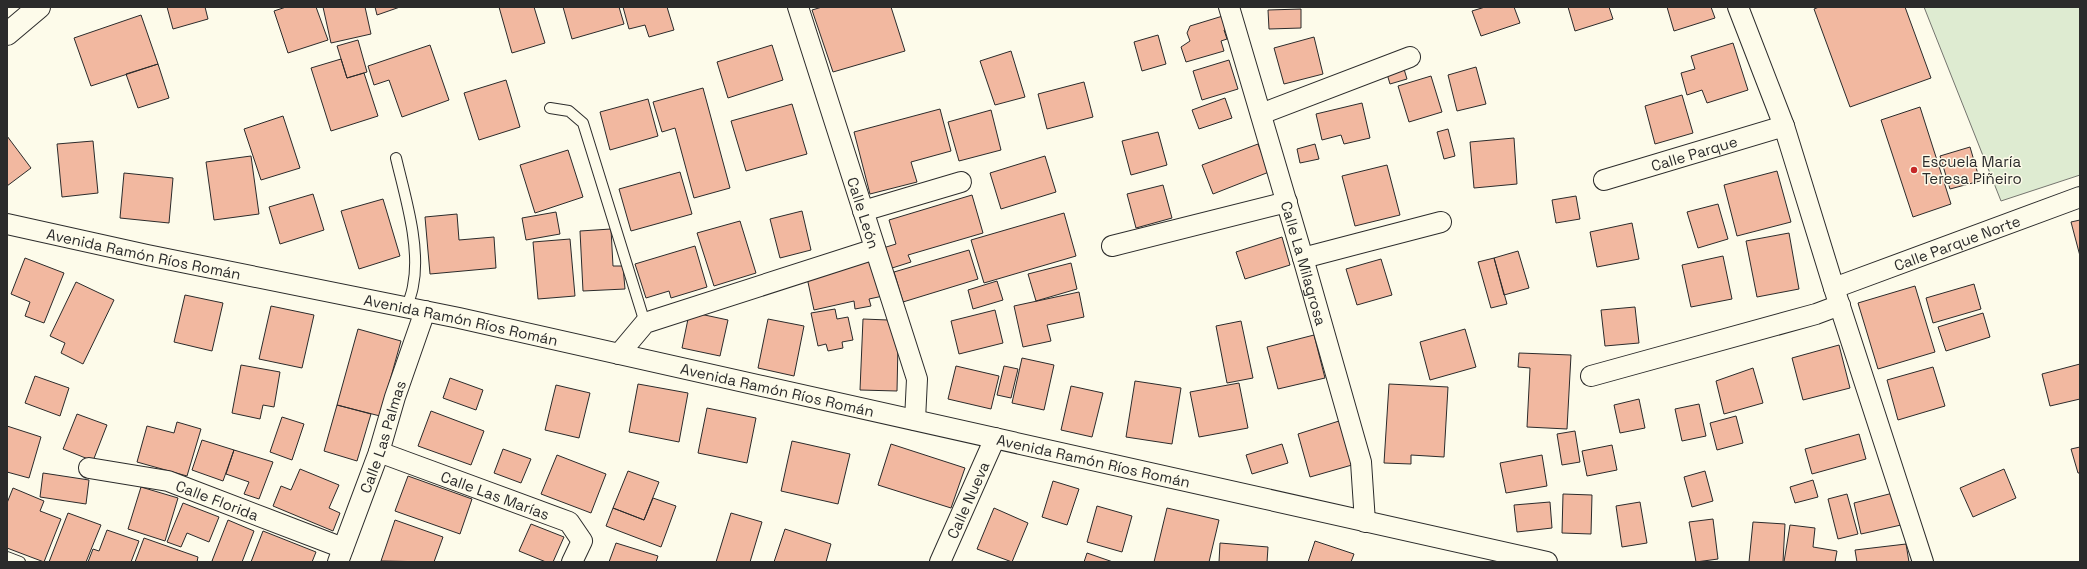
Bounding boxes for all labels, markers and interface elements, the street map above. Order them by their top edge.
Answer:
street label: Calle Parque [1649,131,1740,175]
place label: Escuela María Teresa Piñeiro [1922,152,2022,188]
marker: Escuela María Teresa Piñeiro [1909,165,1919,175]
street label: Calle León [844,175,884,251]
street label: Calle La Milagrosa [1277,199,1331,328]
street label: Calle Parque Norte [1891,210,2023,275]
street label: Avenida Ramón Ríos Román [45,224,243,283]
street label: Avenida Ramón Ríos Román [362,290,560,349]
street label: Avenida Ramón Ríos Román [679,358,876,420]
street label: Calle Las Palmas [355,378,410,496]
street label: Avenida Ramón Ríos Román [995,429,1192,491]
street label: Calle Nueva [942,458,993,541]
street label: Calle Las Marías [438,466,552,524]
street label: Calle Florida [173,475,262,525]

